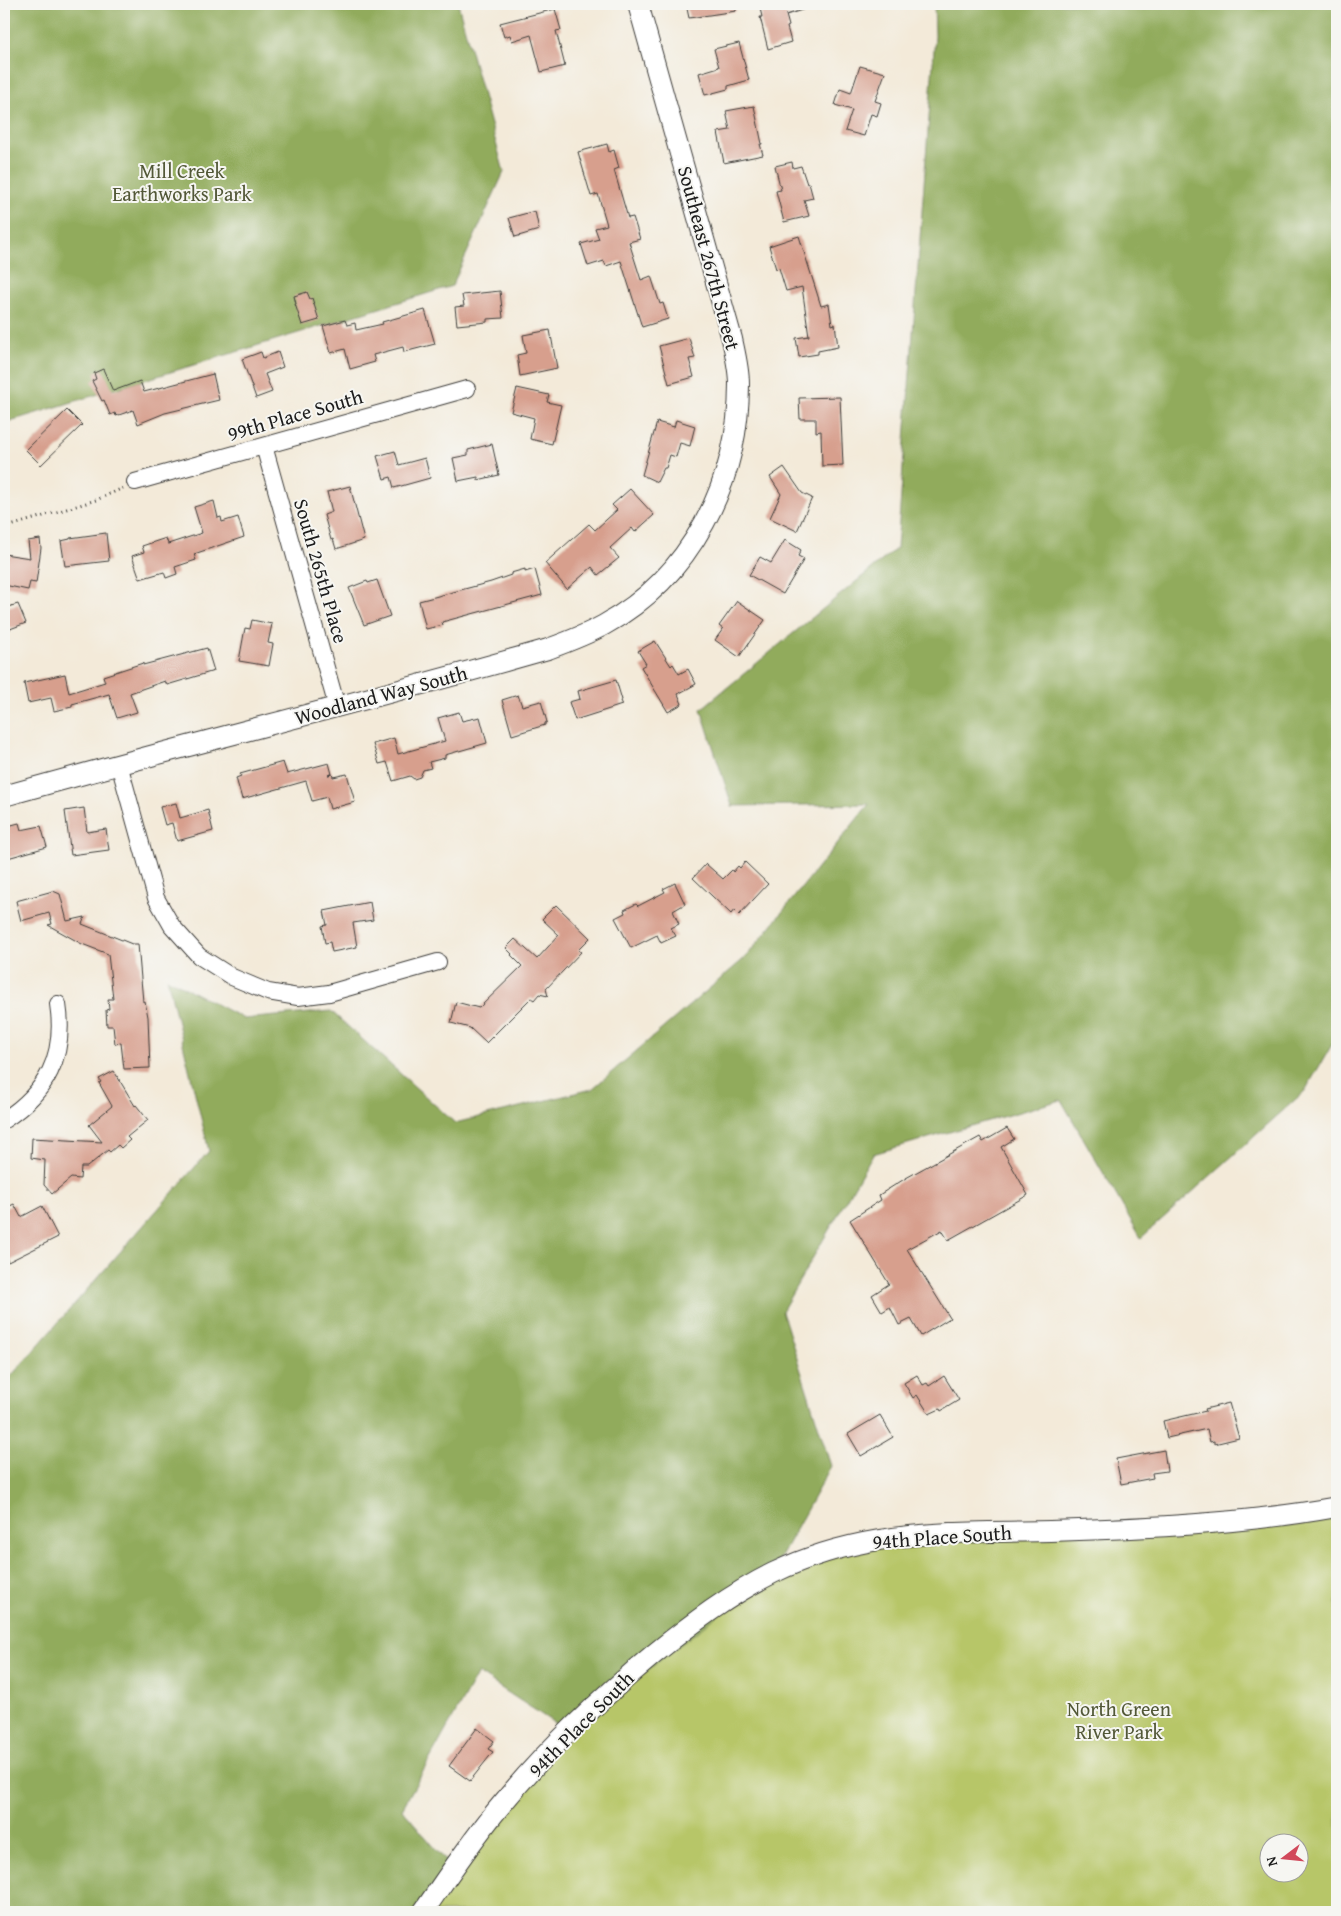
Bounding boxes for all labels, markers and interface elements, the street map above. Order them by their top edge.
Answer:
park label: Mill Creek Earthworks Park [112,156,253,208]
street label: Southeast 267th Street [671,163,748,353]
street label: 99th Place South [224,381,366,448]
street label: South 265th Place [287,495,356,647]
street label: Woodland Way South [291,658,471,732]
street label: 94th Place South [871,1517,1013,1556]
street label: 94th Place South [521,1664,640,1783]
park label: North Green River Park [1067,1694,1171,1746]
north arrow [1258,1834,1308,1884]
text: N [1260,1854,1282,1869]

